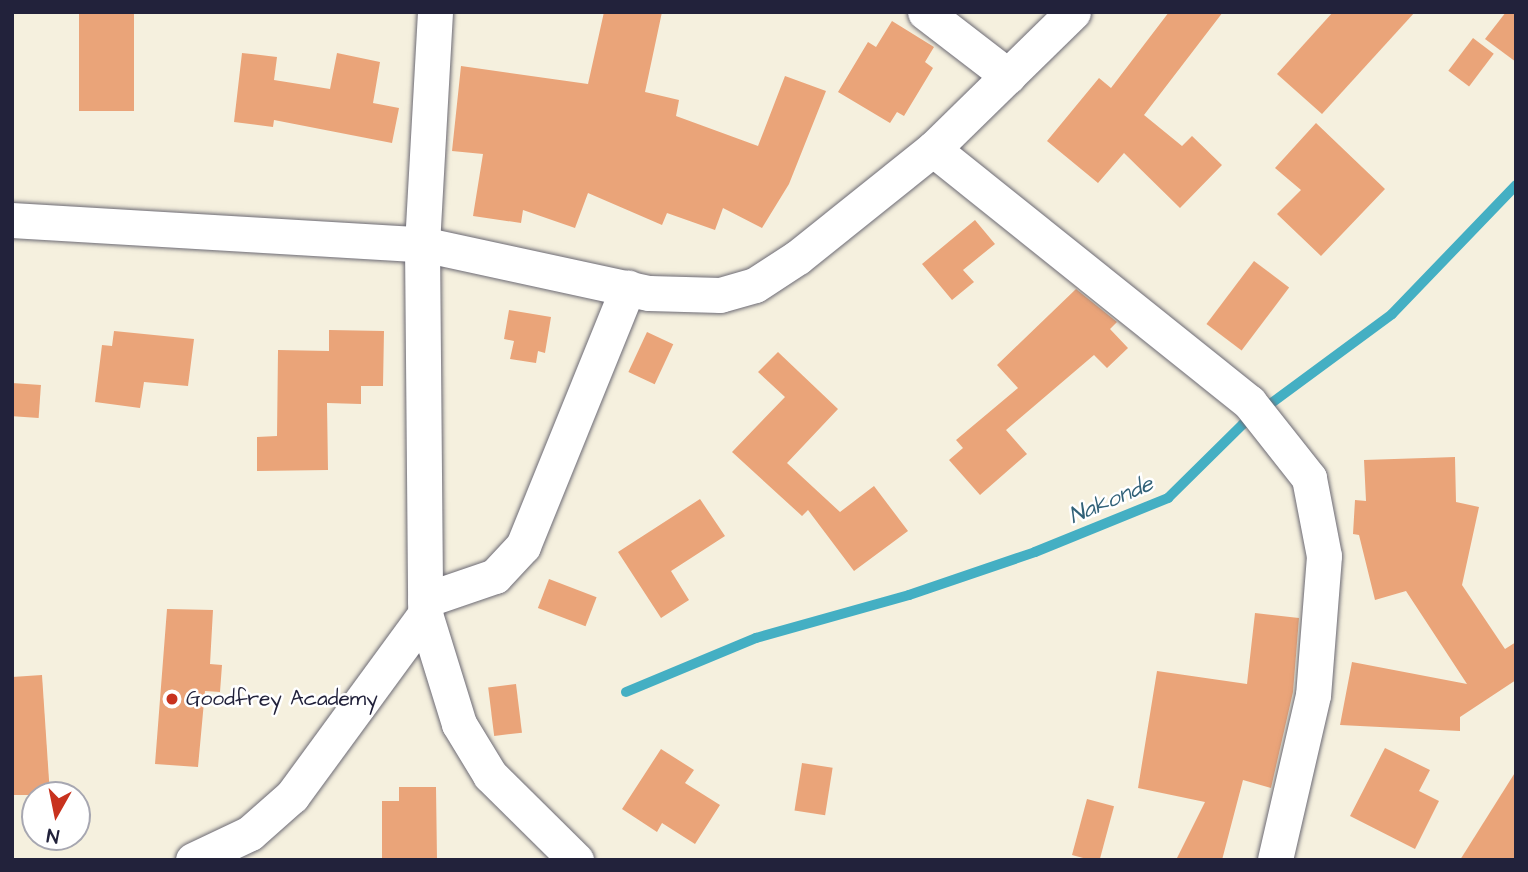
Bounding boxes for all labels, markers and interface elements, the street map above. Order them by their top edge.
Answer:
water label: Nakonde [1065,470,1157,530]
place label: Goodfrey Academy [186,686,378,712]
marker: Goodfrey Academy [164,691,180,707]
north arrow [21,781,91,851]
text: N [45,821,61,850]

